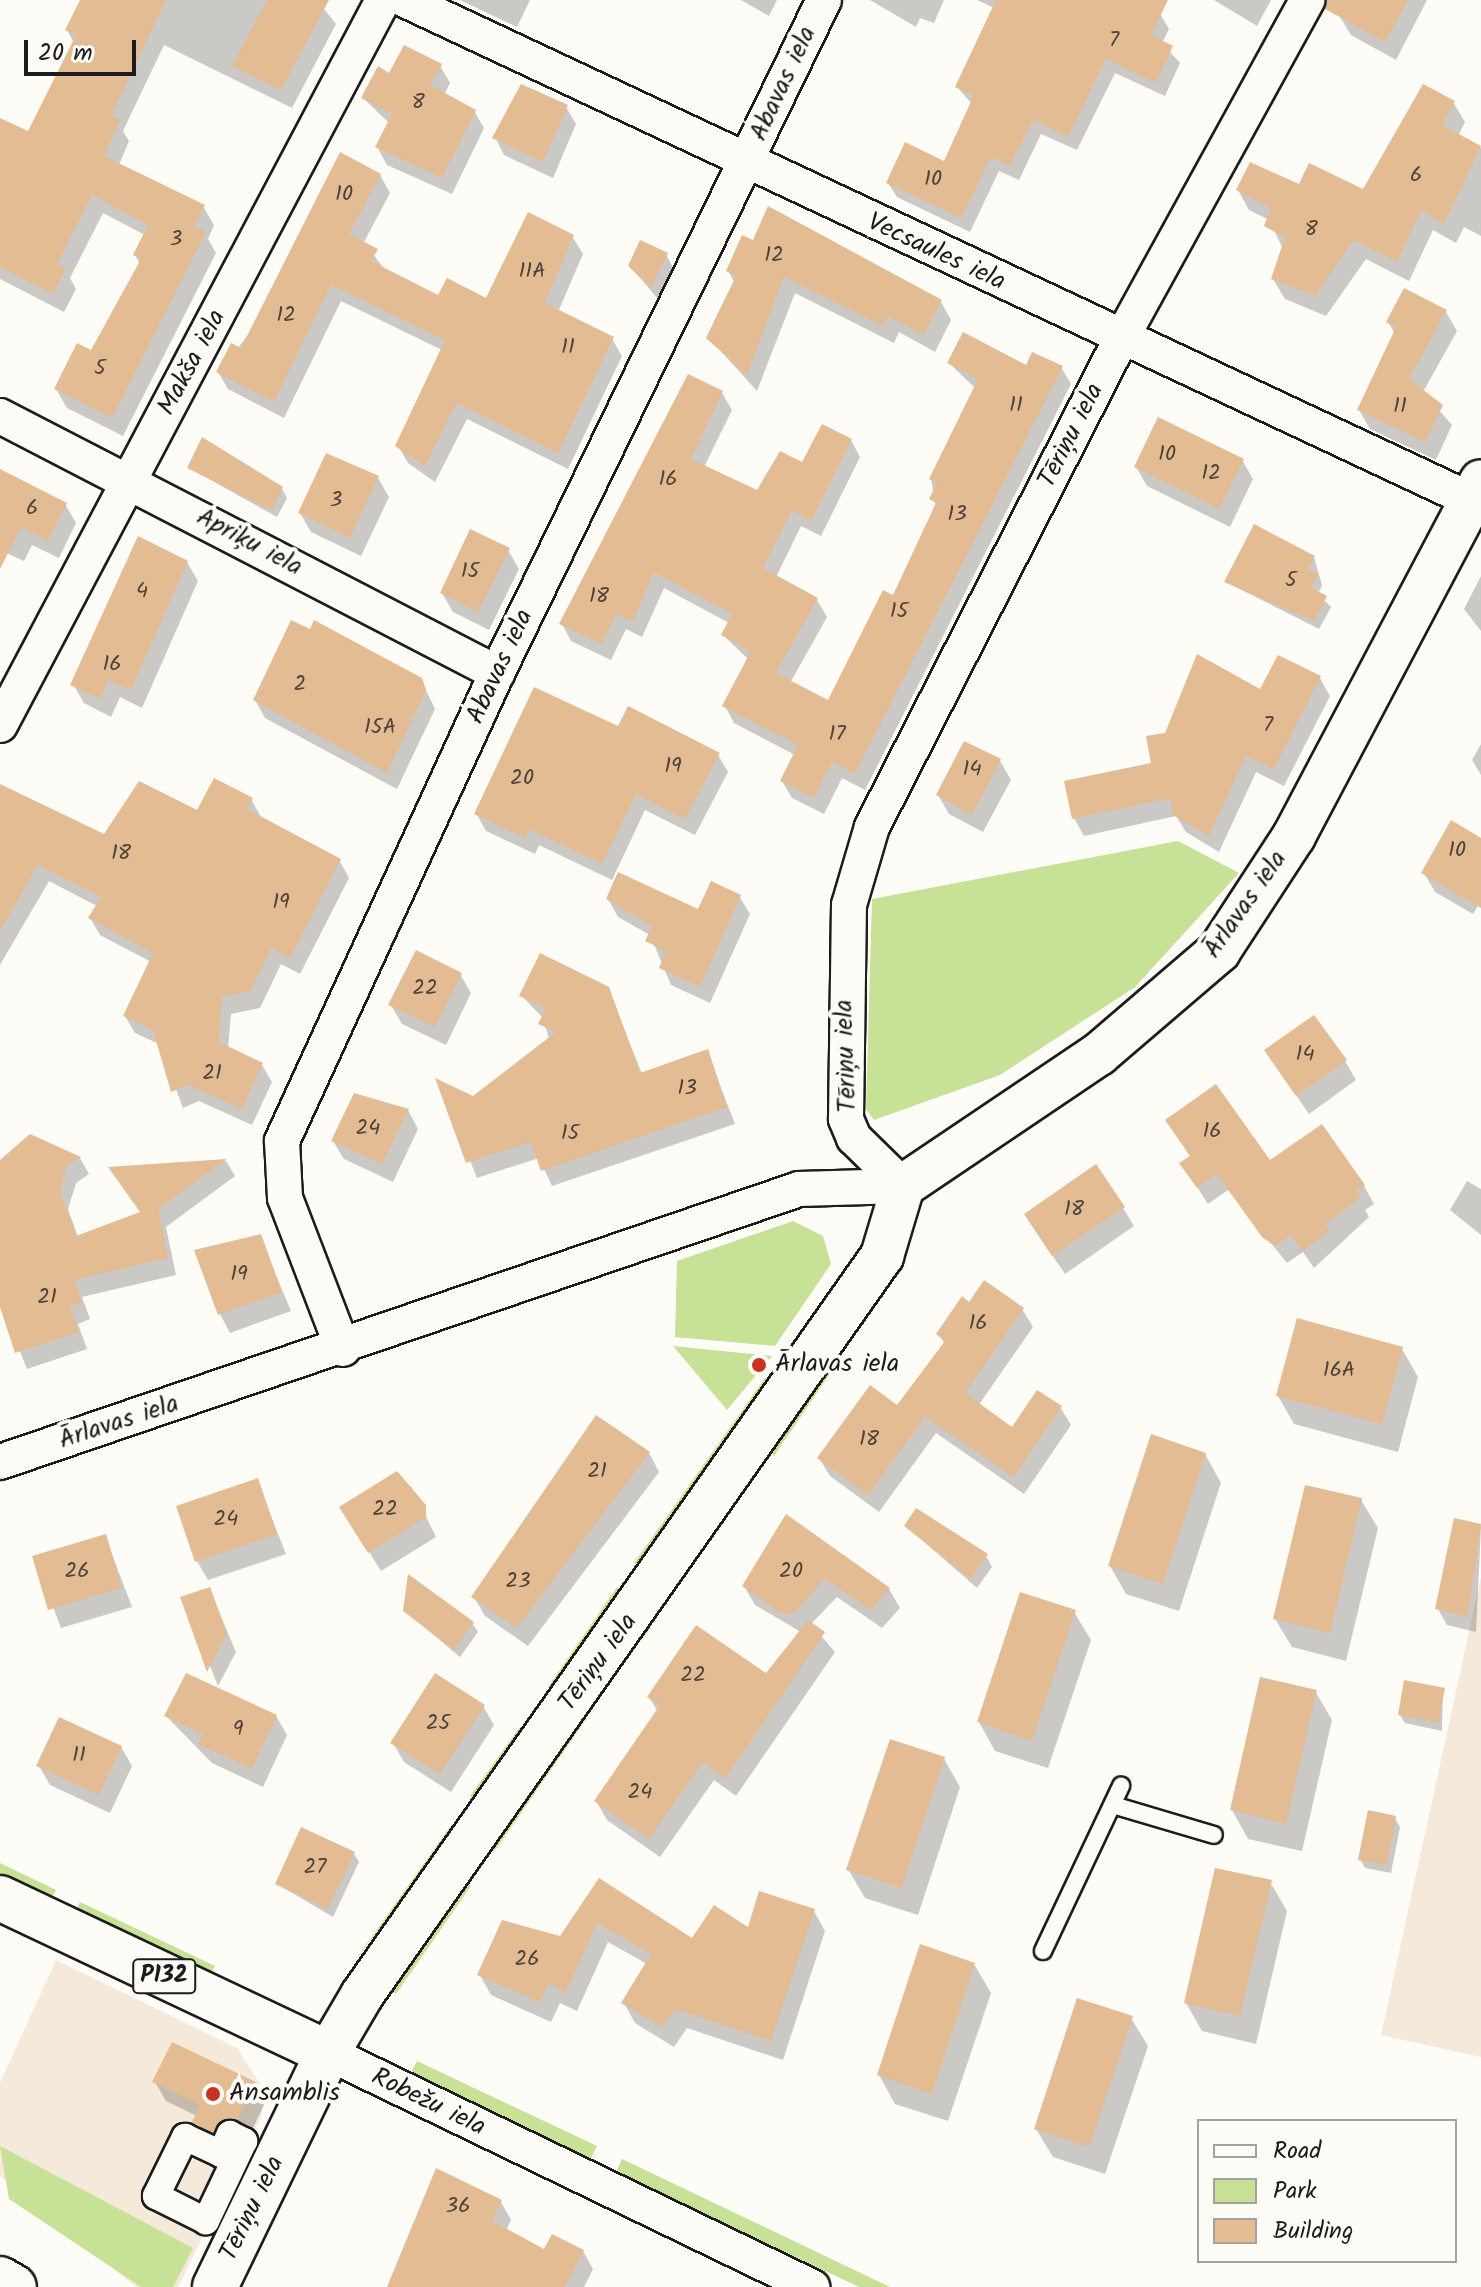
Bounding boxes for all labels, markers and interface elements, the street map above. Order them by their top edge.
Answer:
street label: Abavas iela [744,22,824,146]
scale bar [28,24,140,74]
house number: 7 [1109,28,1119,54]
text: 20 m [38,34,93,73]
house number: 8 [411,90,425,116]
house number: 6 [1410,163,1422,189]
house number: 10 [924,167,942,193]
house number: 10 [335,182,353,208]
street label: Vecsaules iela [862,207,1010,299]
house number: 8 [1304,217,1318,243]
house number: 3 [170,227,182,253]
house number: 12 [764,243,784,269]
house number: 11A [518,259,546,285]
house number: 12 [276,303,296,329]
street label: Makša iela [152,305,234,421]
house number: 11 [561,335,575,361]
house number: 5 [94,356,106,382]
street label: Tēriņu iela [1032,378,1112,494]
house number: 11 [1009,393,1023,419]
house number: 11 [1393,394,1407,420]
house number: 10 [1158,442,1176,468]
house number: 12 [1201,461,1221,487]
house number: 16 [658,467,678,493]
house number: 3 [330,488,342,514]
house number: 6 [26,496,38,522]
street label: Apriķu iela [191,502,307,584]
house number: 13 [947,502,967,528]
house number: 15 [461,559,479,585]
house number: 5 [1285,568,1297,594]
house number: 4 [136,579,148,605]
house number: 18 [589,584,609,610]
house number: 15 [890,599,908,625]
street label: Abavas iela [461,605,541,729]
house number: 16 [102,652,122,678]
house number: 2 [294,672,306,698]
house number: 7 [1263,713,1273,739]
house number: 15A [364,715,396,741]
house number: 17 [828,722,846,748]
house number: 19 [664,754,682,780]
house number: 14 [962,757,982,783]
house number: 20 [510,766,534,792]
house number: 10 [1448,838,1466,864]
house number: 18 [111,841,131,867]
street label: Ārlavas iela [1198,845,1294,965]
house number: 19 [272,890,290,916]
house number: 22 [412,976,438,1002]
street label: Tēriņu iela [829,999,865,1113]
house number: 14 [1295,1042,1315,1068]
house number: 21 [202,1061,222,1087]
house number: 13 [677,1076,697,1102]
house number: 24 [356,1116,380,1142]
house number: 16 [1202,1119,1222,1145]
house number: 15 [561,1121,579,1147]
house number: 18 [1064,1197,1084,1223]
house number: 19 [230,1262,248,1288]
house number: 21 [37,1285,57,1311]
house number: 16 [968,1311,988,1337]
place label: Ārlavas iela [775,1349,899,1381]
marker: Ārlavas iela [750,1356,768,1374]
house number: 16A [1323,1358,1355,1384]
street label: Ārlavas iela [55,1389,183,1457]
house number: 18 [859,1427,879,1453]
house number: 21 [587,1459,607,1485]
house number: 22 [372,1497,398,1523]
house number: 24 [214,1507,238,1533]
house number: 26 [64,1559,90,1585]
house number: 20 [779,1559,803,1585]
house number: 23 [505,1569,531,1595]
street label: Tēriņu iela [553,1608,645,1718]
house number: 22 [680,1663,706,1689]
house number: 25 [426,1711,450,1737]
house number: 9 [233,1717,243,1743]
house number: 11 [72,1743,86,1769]
house number: 24 [628,1780,652,1806]
house number: 27 [304,1855,326,1881]
house number: 26 [514,1947,540,1973]
road number: P132 [132,1956,196,1996]
street label: Robežu iela [366,2062,490,2144]
place label: Ansamblis [229,2078,340,2110]
marker: Ansamblis [204,2085,222,2103]
legend [1197,2119,1457,2263]
text: Road [1273,2132,1321,2171]
street label: Tēriņu iela [214,2151,292,2267]
text: Park [1273,2172,1317,2211]
house number: 36 [446,2194,470,2220]
text: Building [1273,2212,1353,2251]

